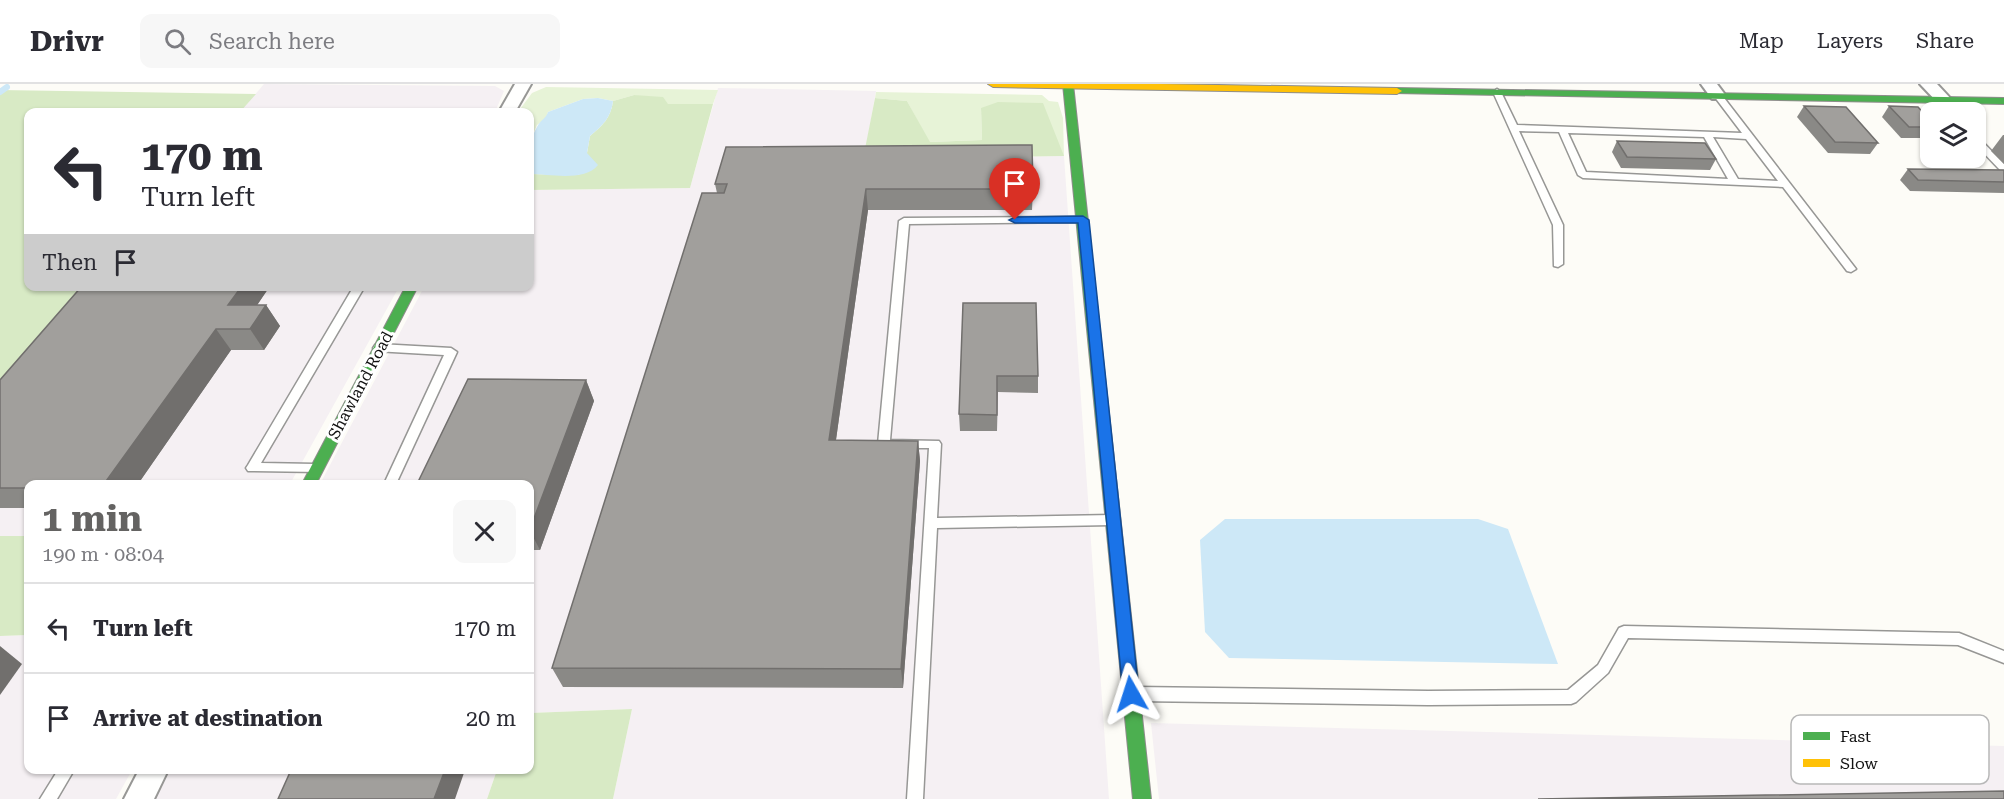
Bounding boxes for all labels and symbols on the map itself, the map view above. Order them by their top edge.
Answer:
pin [989,158,1040,220]
street label: Shawland Road [324,328,397,442]
position arrow [1099,662,1163,726]
legend [1791,715,1989,784]
text: Fast [1840,727,1871,746]
text: Slow [1840,754,1878,773]

